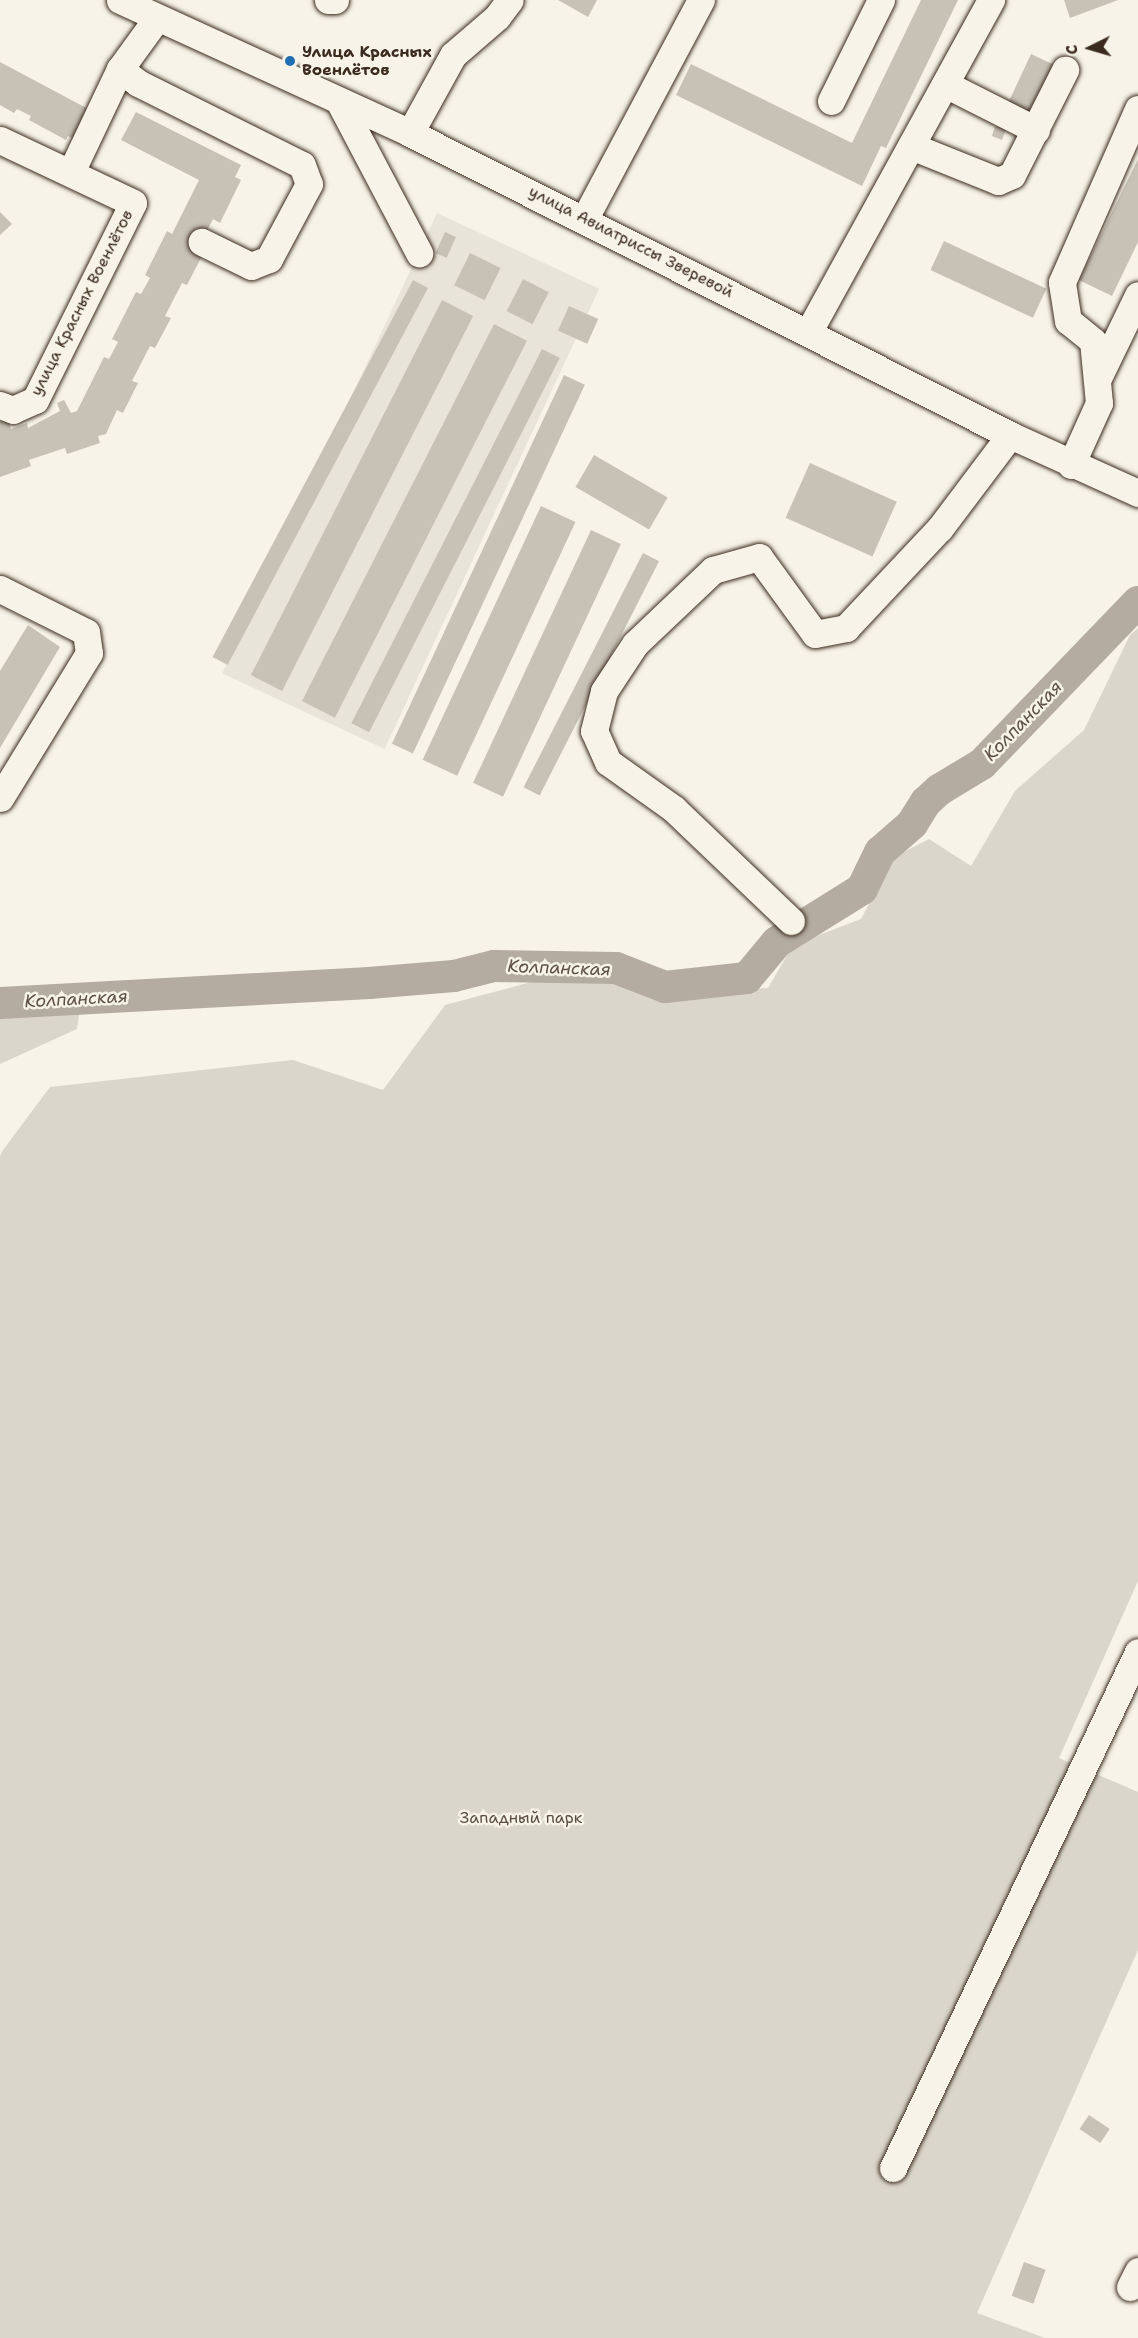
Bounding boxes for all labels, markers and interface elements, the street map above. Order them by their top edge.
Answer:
north arrow [1060,18,1120,78]
place label: Улица Красных Военлётов [302,42,432,80]
text: С [1061,44,1082,55]
marker: Улица Красных Военлётов [283,54,297,68]
street label: улица Авиатриссы Зверевой [526,182,736,302]
street label: улица Красных Военлётов [27,207,137,399]
water label: Колпанская [979,676,1067,766]
water label: Колпанская [507,955,611,981]
water label: Колпанская [24,986,128,1012]
park label: Западный парк [460,1808,582,1828]

